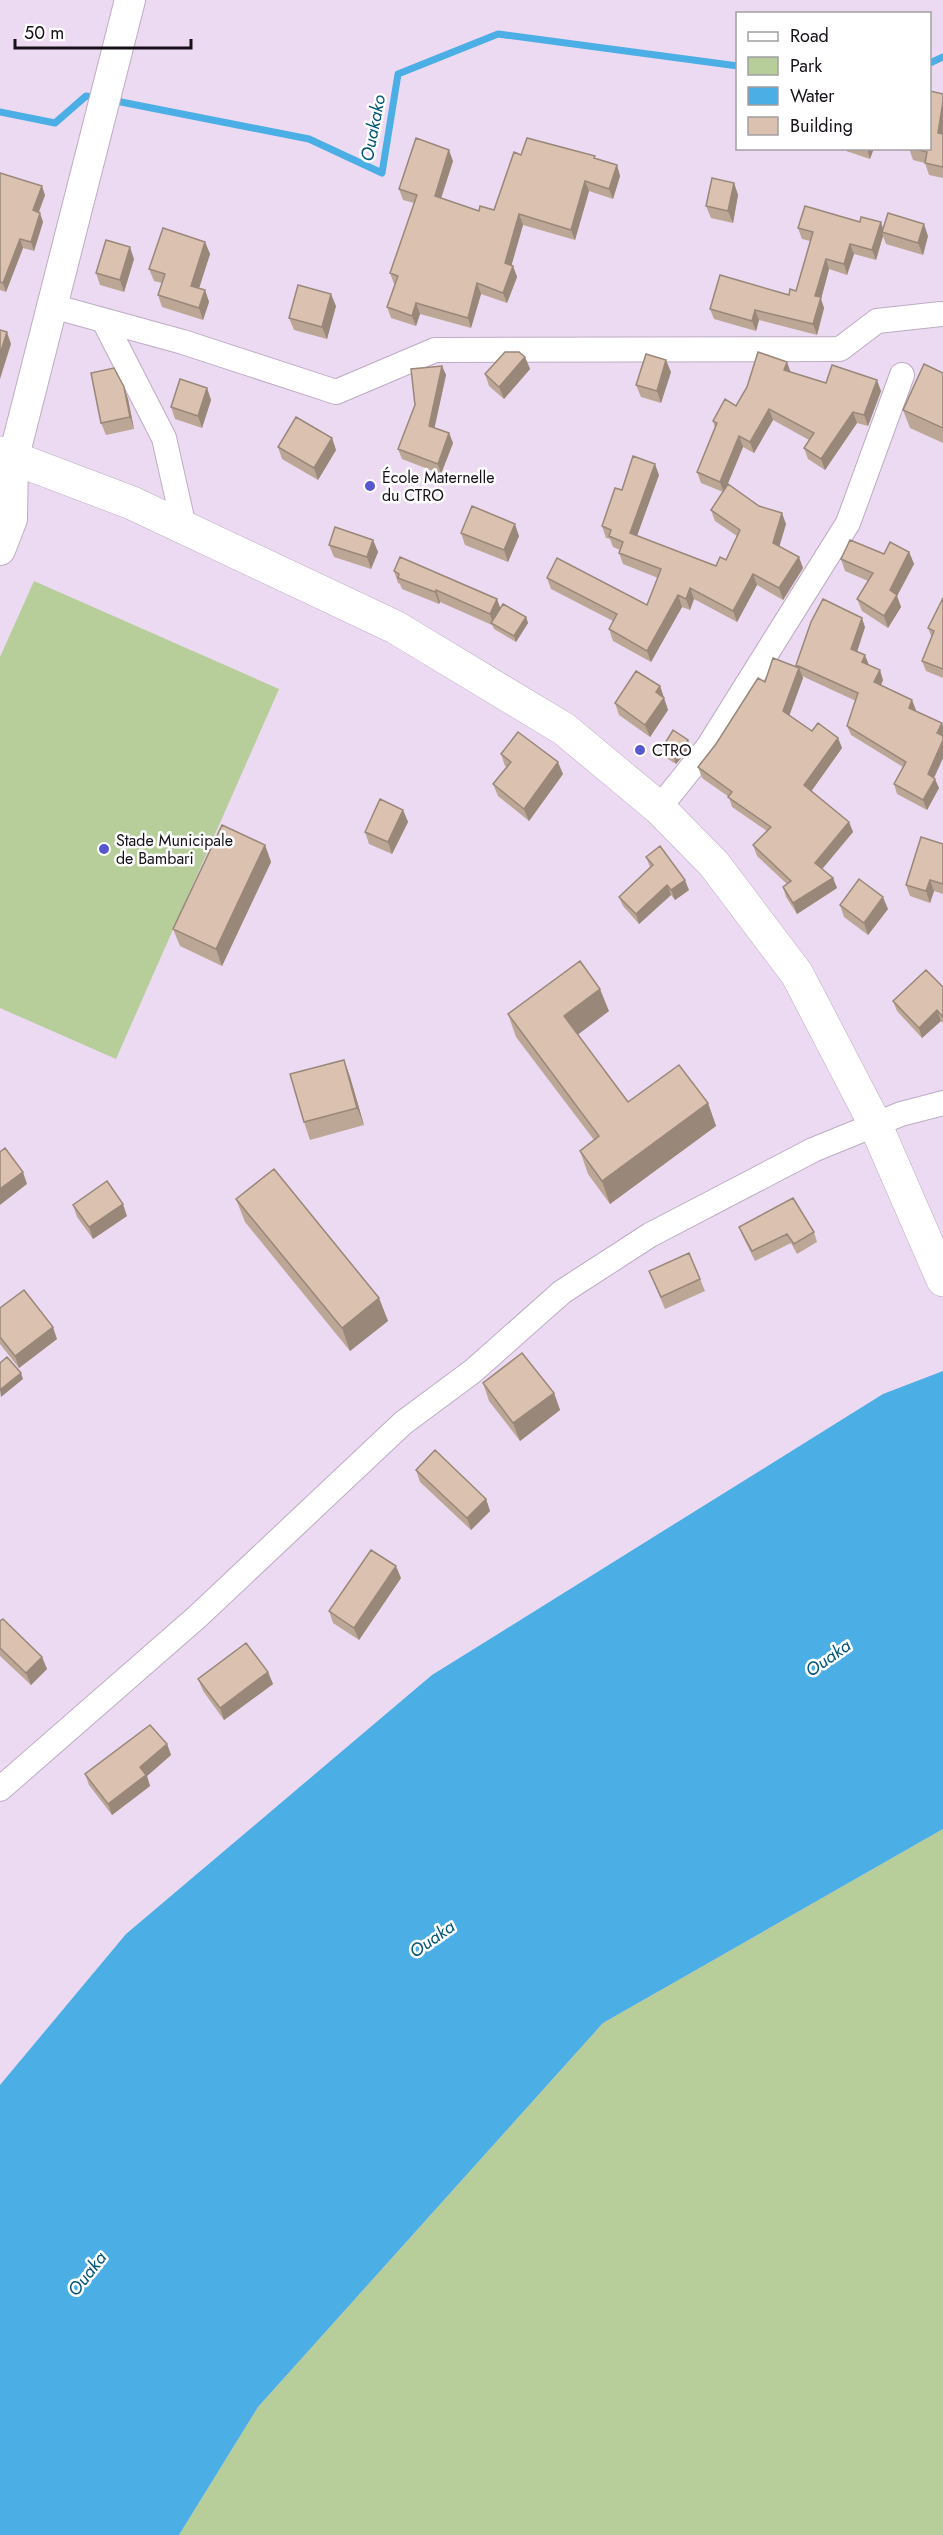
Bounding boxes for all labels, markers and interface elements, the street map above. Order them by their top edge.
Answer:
scale bar [15,12,190,50]
legend [736,12,931,150]
text: 50 m [24,20,64,46]
text: Road [790,23,829,49]
text: Park [790,53,822,79]
text: Water [790,83,835,109]
water label: Ouakako [354,92,392,164]
text: Building [790,113,853,139]
place label: École Maternelle du CTRO [382,466,494,507]
marker: École Maternelle du CTRO [363,479,377,493]
place label: CTRO [652,739,692,762]
marker: CTRO [633,743,647,757]
place label: Stade Municipale de Bambari [116,829,233,870]
marker: Stade Municipale de Bambari [97,842,111,856]
water label: Ouaka [800,1633,856,1683]
water label: Ouaka [404,1914,460,1964]
water label: Ouaka [61,2246,113,2302]

